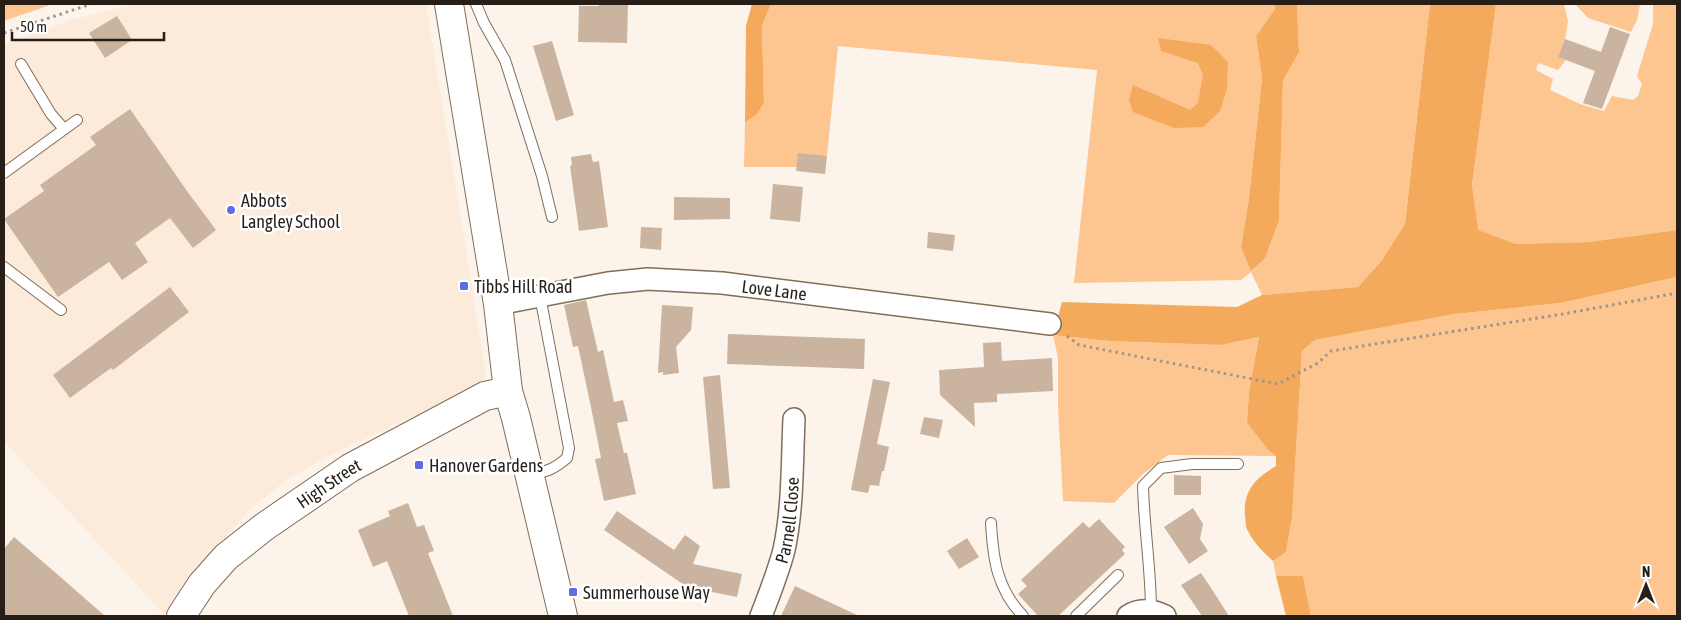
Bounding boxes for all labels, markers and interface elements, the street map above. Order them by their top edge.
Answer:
scale bar [12,10,165,42]
text: 50 m [20,18,47,35]
place label: Abbots Langley School [241,190,340,232]
marker: Abbots Langley School [225,204,237,216]
street label: Love Lane [741,275,808,304]
place label: Tibbs Hill Road [474,276,573,297]
marker: Tibbs Hill Road [458,280,470,292]
street label: High Street [292,454,364,512]
place label: Hanover Gardens [429,455,543,476]
marker: Hanover Gardens [413,459,425,471]
street label: Parnell Close [770,477,803,566]
north arrow [1621,560,1671,610]
text: N [1642,564,1650,580]
place label: Summerhouse Way [583,582,710,603]
marker: Summerhouse Way [567,586,579,598]

